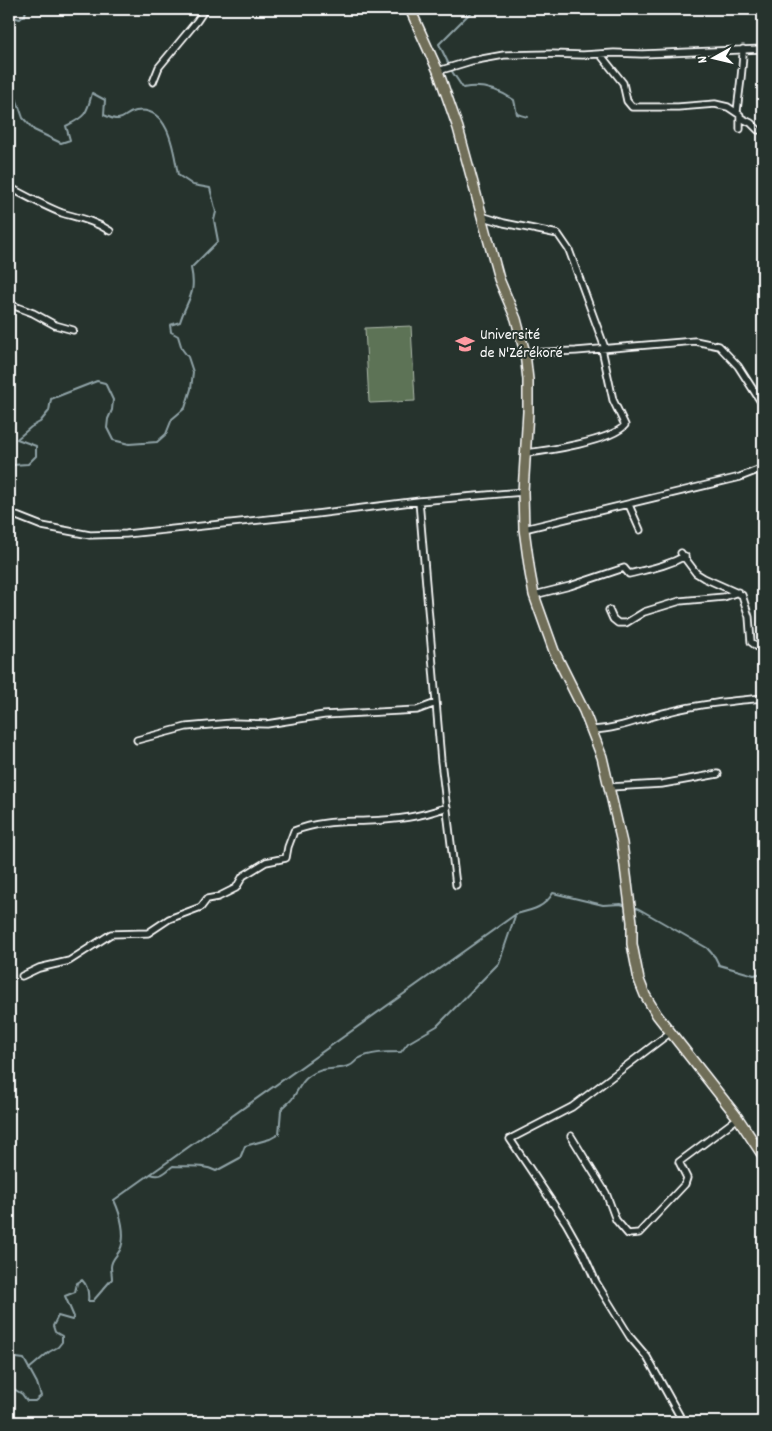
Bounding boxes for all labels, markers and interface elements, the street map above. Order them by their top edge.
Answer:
north arrow [690,32,740,82]
text: N [693,55,713,64]
place label: Université de N'Zérékoré [480,324,563,365]
school or university icon: Université de N'Zérékoré [454,333,476,355]

